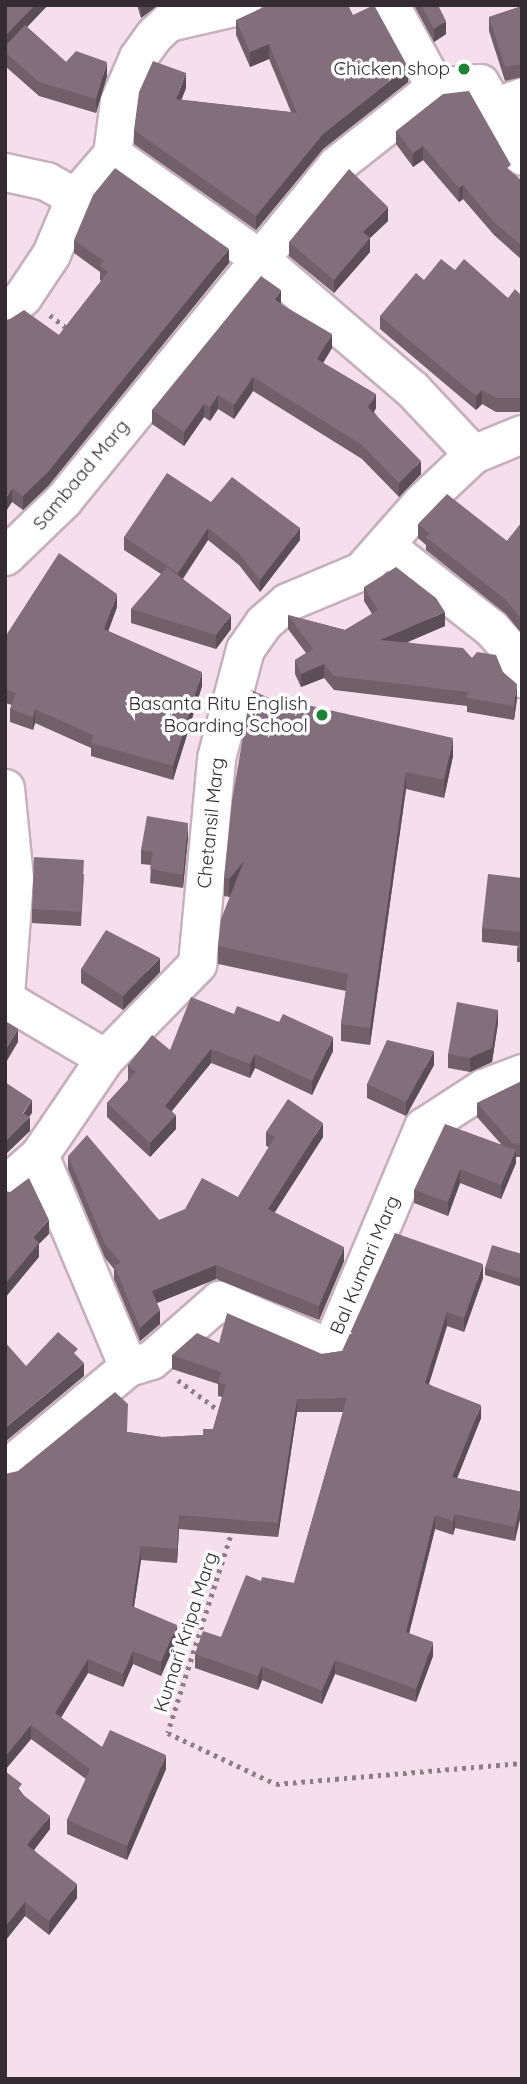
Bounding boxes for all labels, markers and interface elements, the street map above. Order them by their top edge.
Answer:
place label: Chicken shop [334,58,450,80]
marker: Chicken shop [456,61,472,77]
street label: Sambaad Marg [28,415,134,535]
place label: Basanta Ritu English Boarding School [128,693,308,737]
marker: Basanta Ritu English Boarding School [314,707,330,723]
street label: Chetansil Marg [193,756,229,890]
street label: Bal Kumari Marg [326,1192,404,1338]
street label: Kumari Kripa Marg [149,1549,223,1715]

